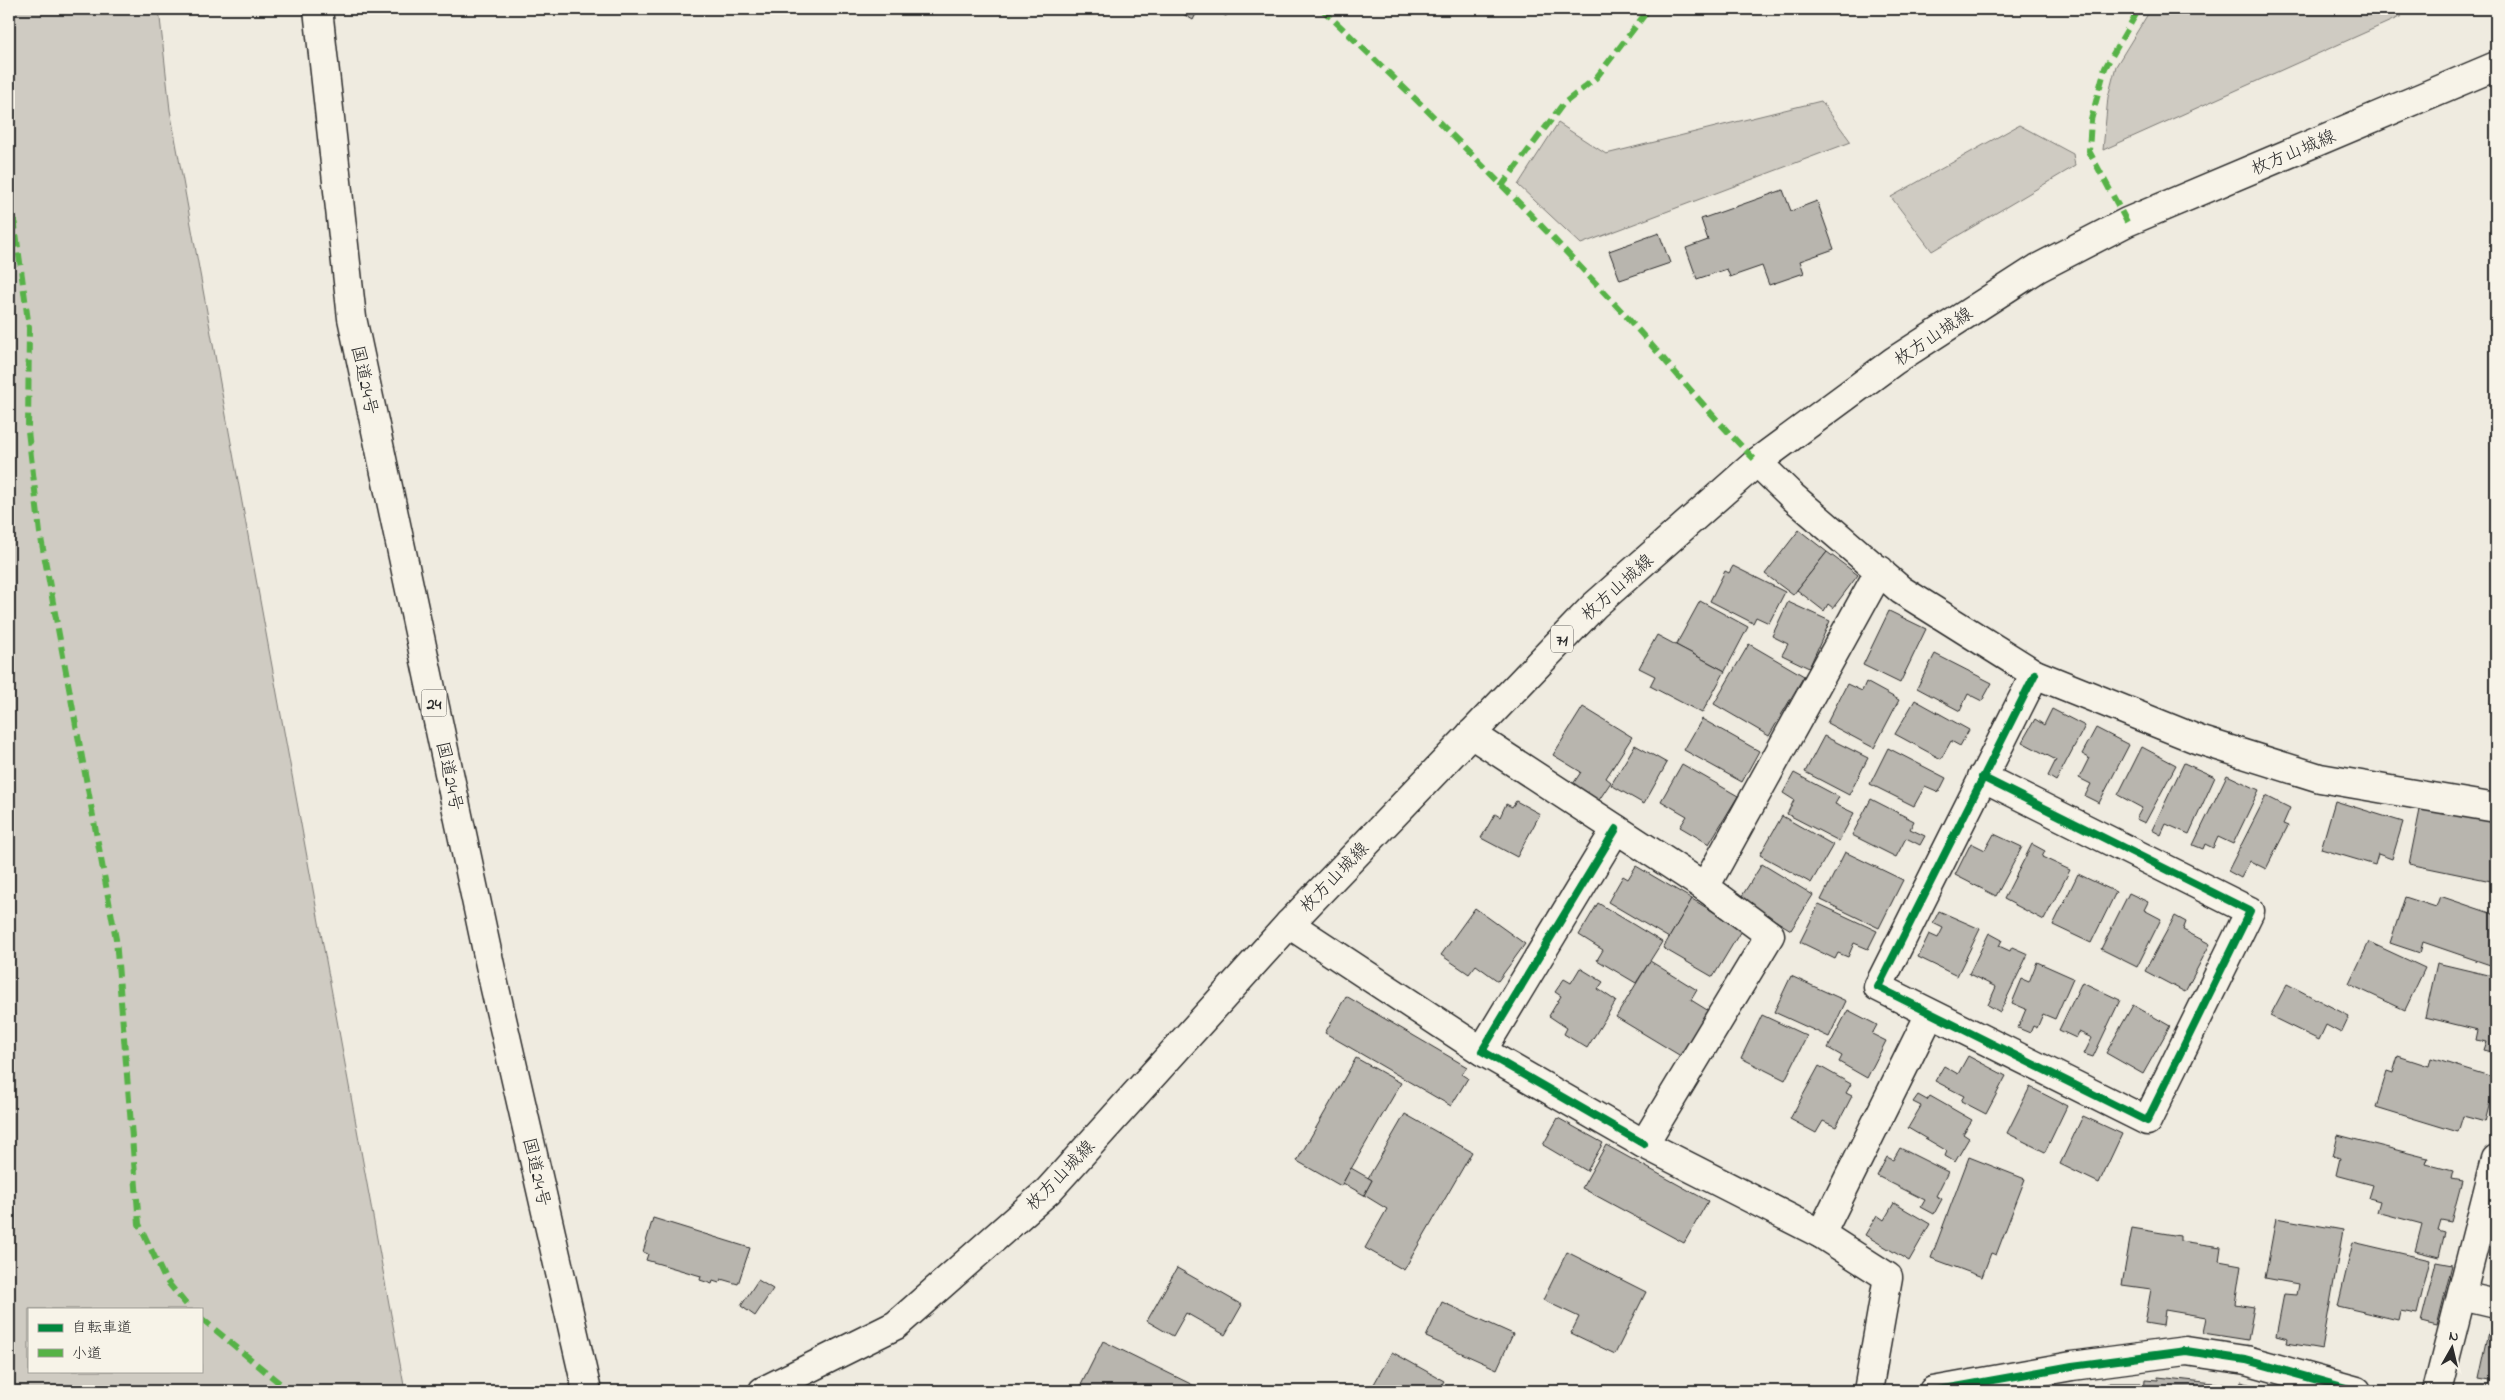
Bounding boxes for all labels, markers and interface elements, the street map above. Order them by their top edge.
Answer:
street label: 枚方山城線 [2247,124,2340,183]
street label: 枚方山城線 [1890,302,1979,374]
street label: 国道24号 [343,343,383,418]
street label: 枚方山城線 [1576,549,1660,628]
road number: 71 [1551,626,1573,652]
road number: 24 [422,690,446,716]
street label: 国道24号 [428,739,468,814]
street label: 枚方山城線 [1295,837,1376,920]
street label: 国道24号 [514,1135,556,1210]
street label: 枚方山城線 [1021,1135,1102,1218]
legend [28,1308,202,1372]
text: 自転車道 [72,1317,132,1339]
north arrow [2428,1322,2478,1372]
text: N [2447,1326,2460,1348]
text: 小道 [72,1343,102,1365]

